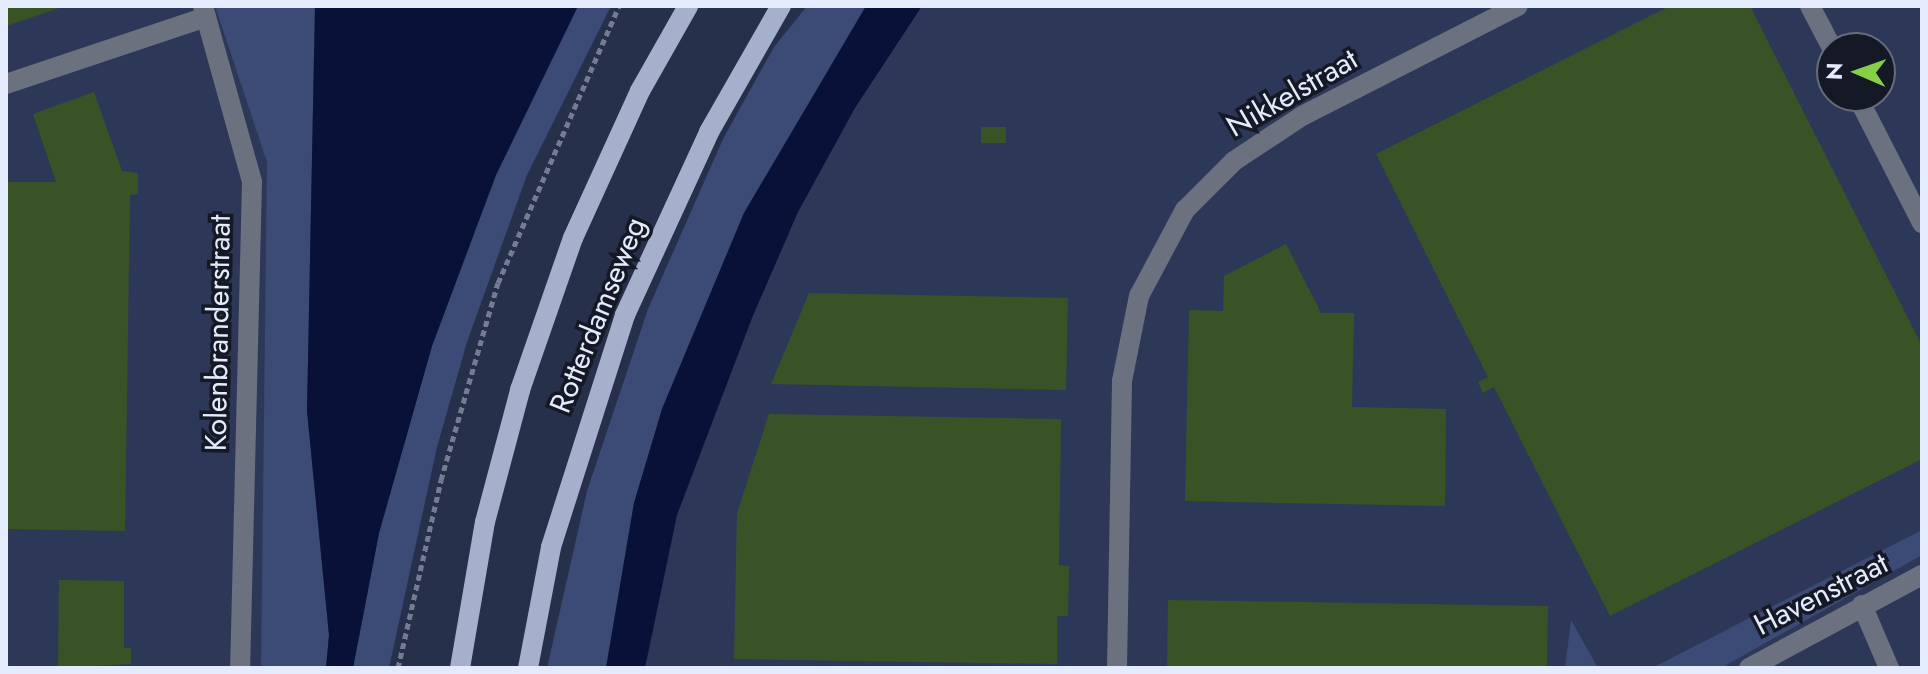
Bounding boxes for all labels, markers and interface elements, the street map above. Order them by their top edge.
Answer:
north arrow [1816,32,1896,112]
street label: Nikkelstraat [1220,41,1364,145]
text: N [1818,62,1850,81]
street label: Rotterdamseweg [542,212,654,418]
street label: Kolenbranderstraat [198,214,238,452]
street label: Havenstraat [1748,545,1894,643]

